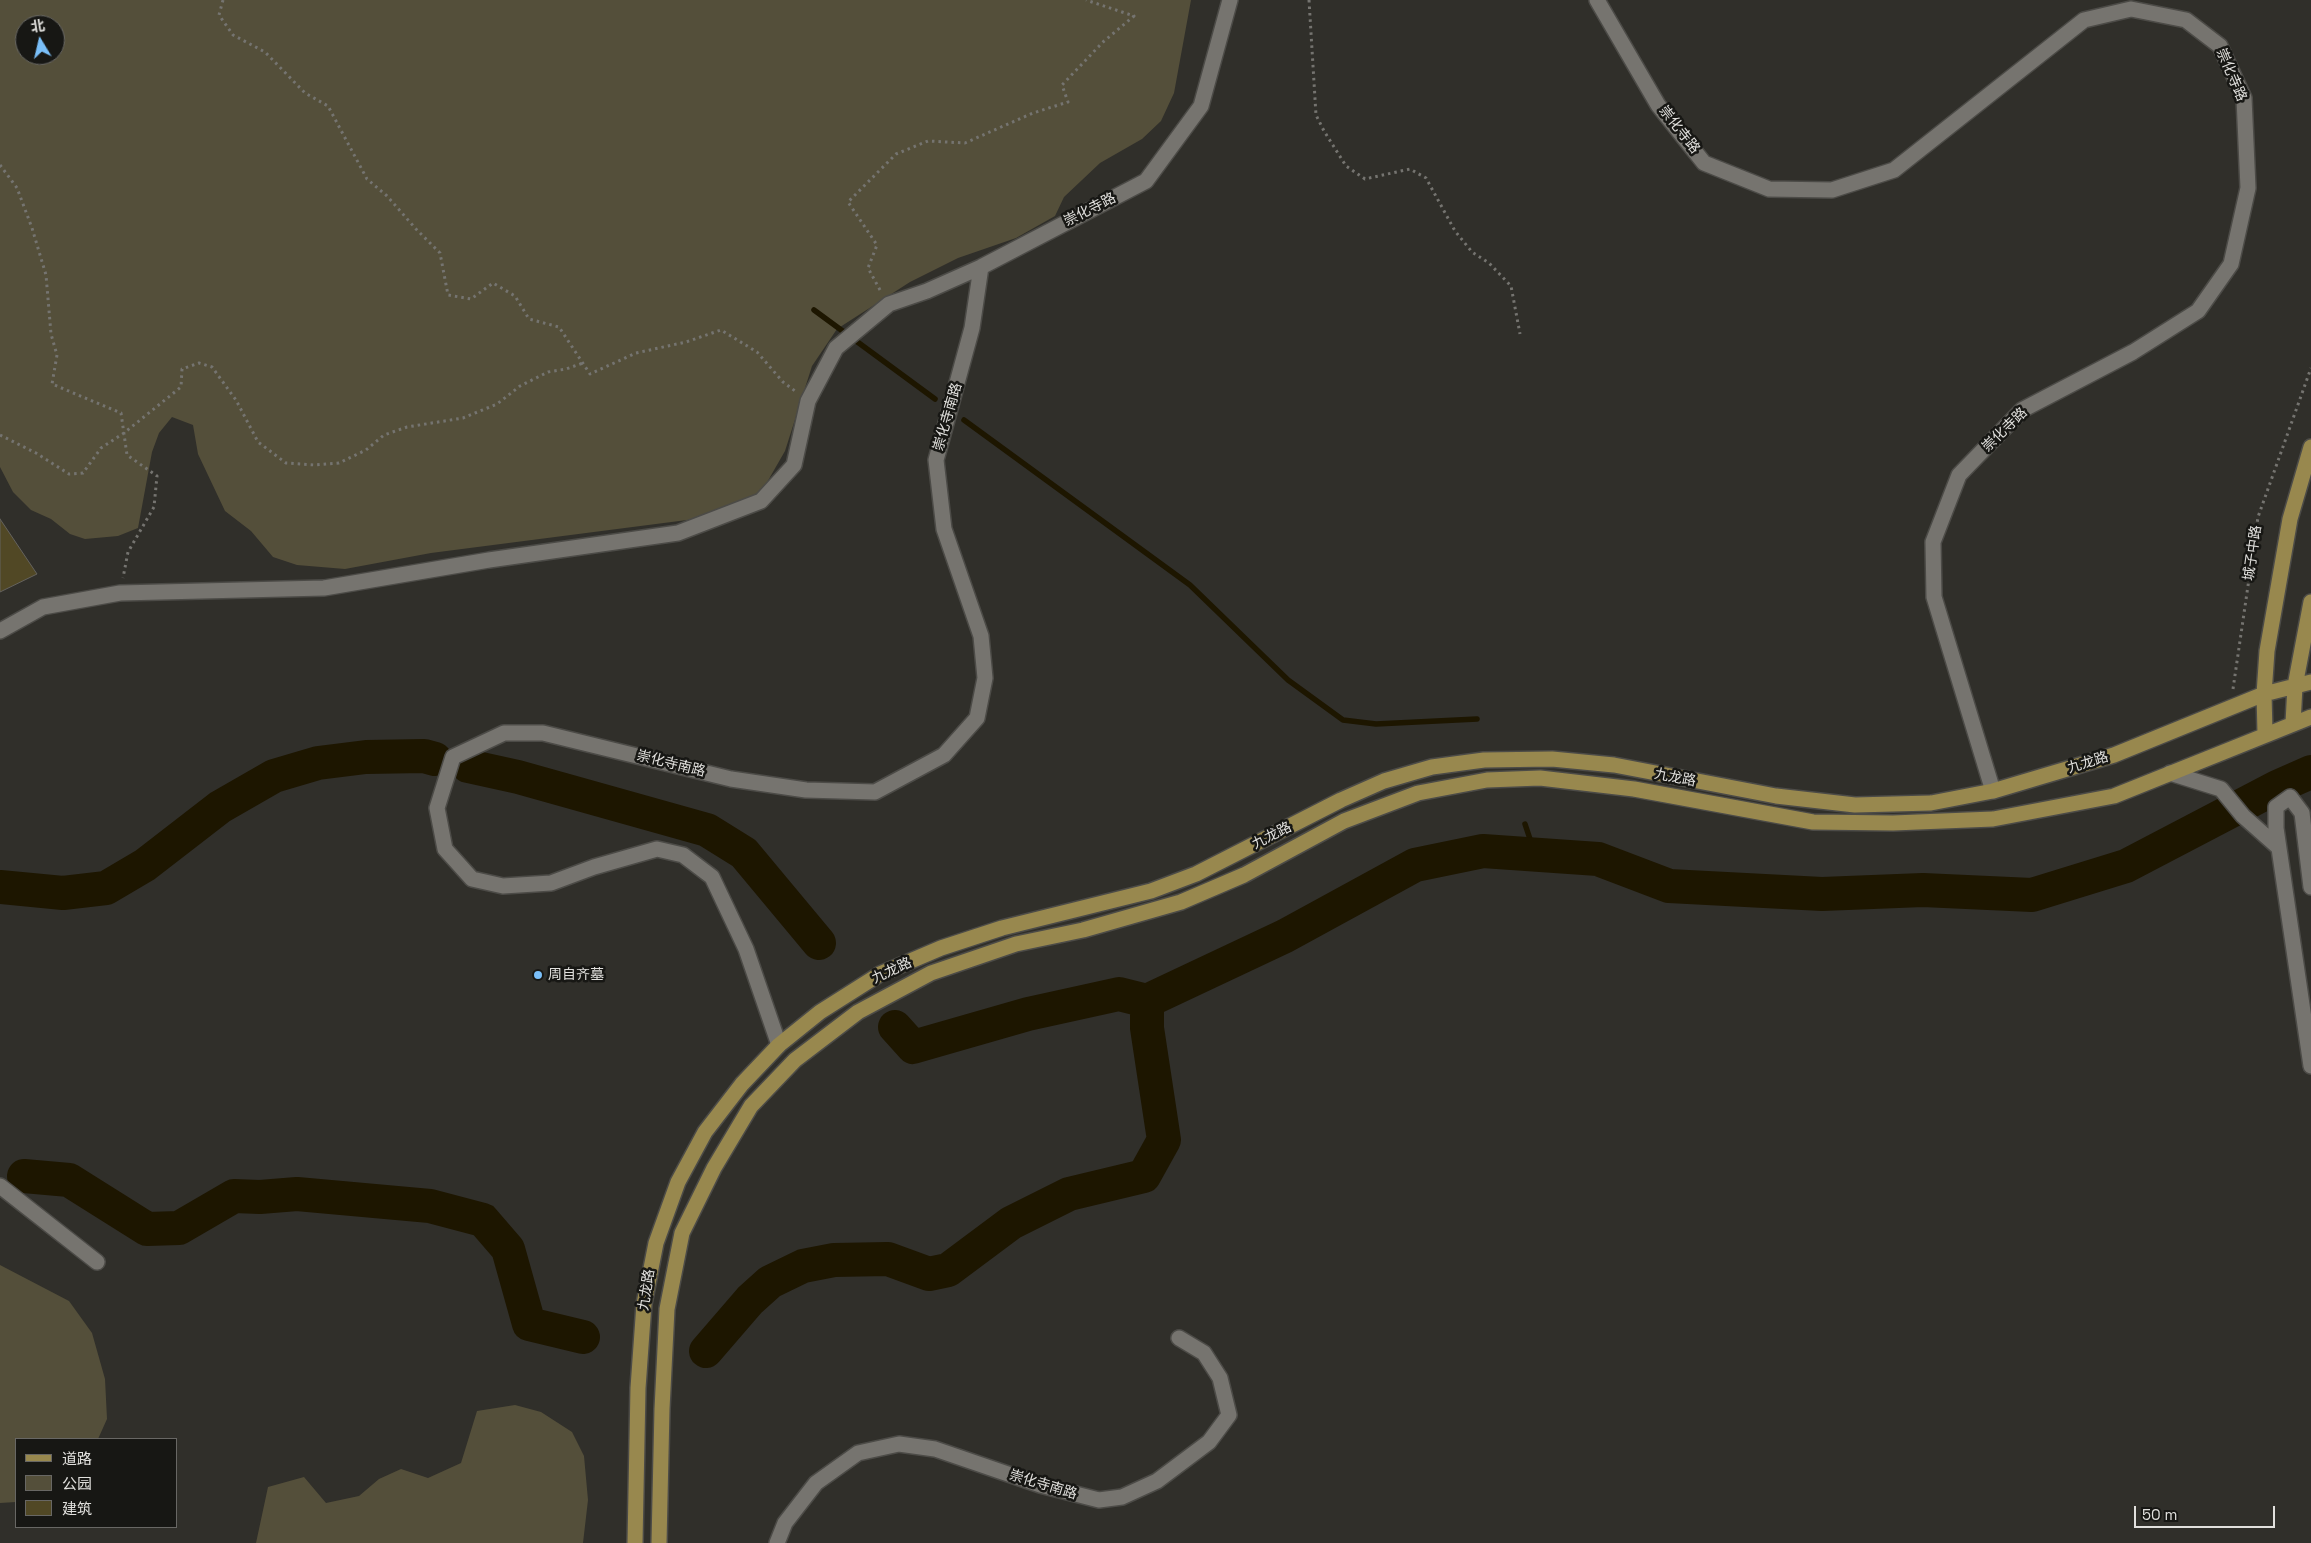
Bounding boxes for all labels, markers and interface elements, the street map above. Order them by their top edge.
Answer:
north arrow [15,15,65,65]
text: 北 [29,16,46,36]
street label: 崇化寺路 [2212,46,2250,104]
street label: 崇化寺路 [1655,103,1703,157]
street label: 崇化寺路 [1061,190,1119,230]
street label: 崇化寺南路 [930,381,966,453]
street label: 崇化寺路 [1979,405,2031,455]
street label: 城子中路 [2241,524,2265,582]
street label: 崇化寺南路 [635,747,707,781]
street label: 九龙路 [2065,749,2111,777]
street label: 九龙路 [1653,766,1697,790]
street label: 九龙路 [1249,819,1295,853]
street label: 九龙路 [869,955,915,987]
place label: 周自齐墓 [548,967,604,983]
marker: 周自齐墓 [532,969,544,981]
street label: 九龙路 [635,1268,659,1312]
legend [15,1438,178,1528]
text: 道路 [62,1449,92,1468]
street label: 崇化寺南路 [1007,1467,1079,1503]
text: 公园 [62,1474,92,1493]
scale bar [2136,1496,2277,1528]
text: 建筑 [62,1499,92,1518]
text: 50 m [2142,1505,2177,1524]

